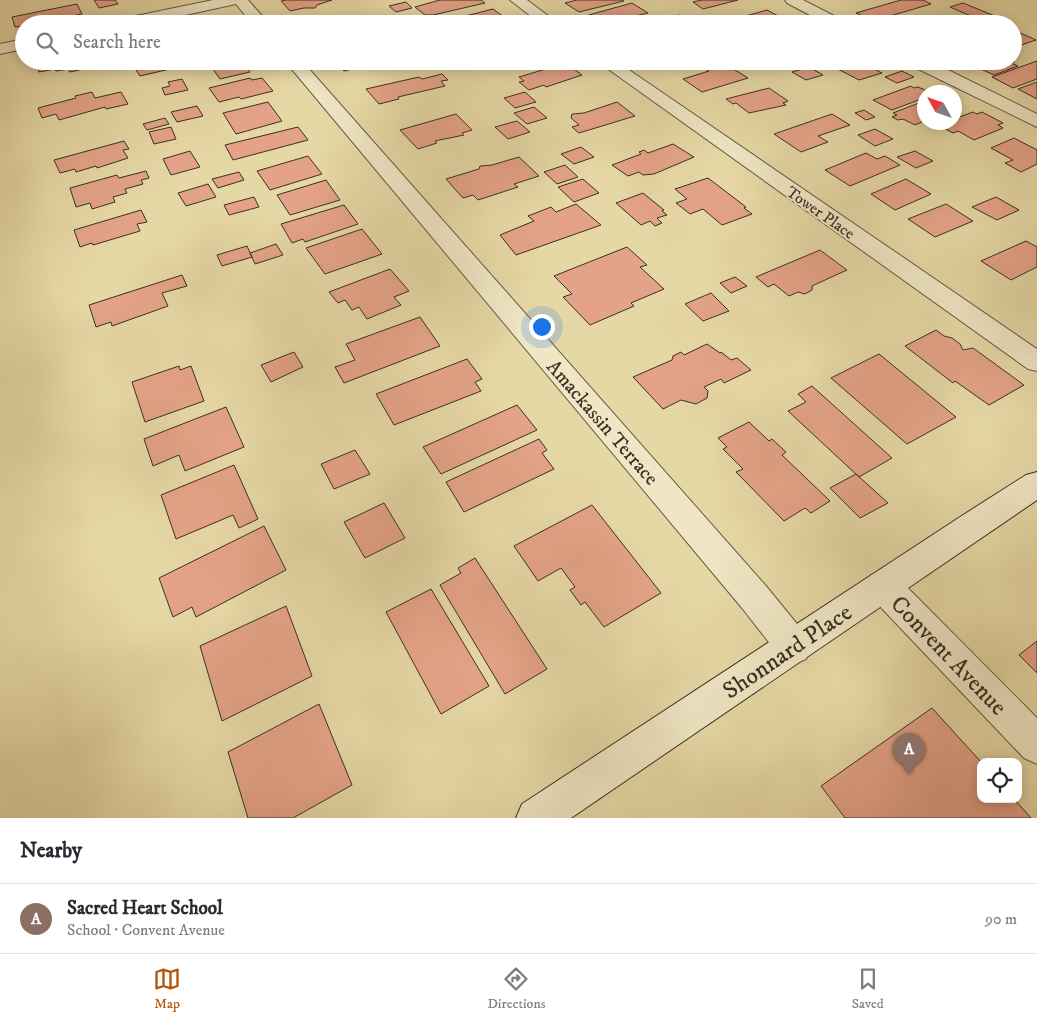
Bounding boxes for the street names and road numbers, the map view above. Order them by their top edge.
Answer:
street label: Tower Place [782,182,859,244]
street label: Amackassin Terrace [541,355,663,491]
street label: Convent Avenue [884,590,1013,722]
street label: Shonnard Place [717,598,858,706]

